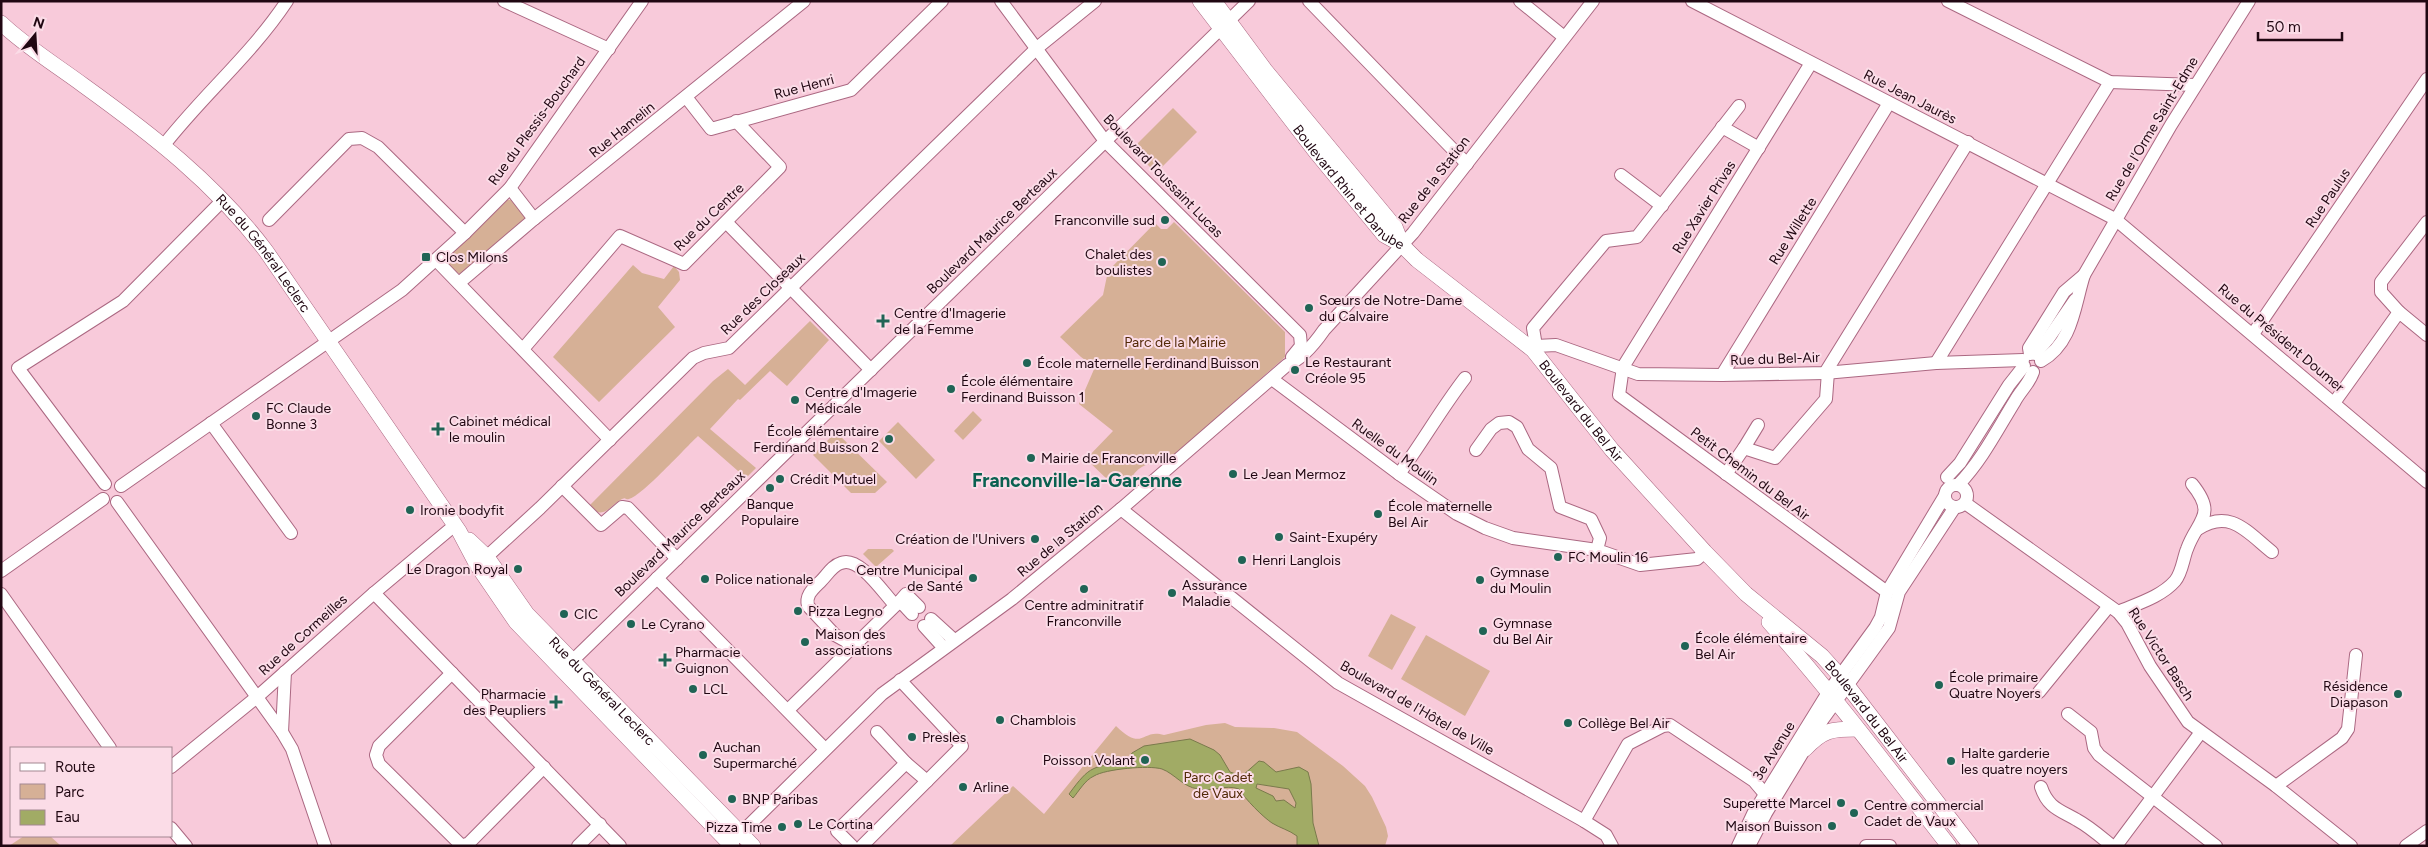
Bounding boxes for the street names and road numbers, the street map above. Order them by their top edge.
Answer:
street label: Rue du Plessis-Bouchard [485,53,589,189]
street label: Rue de l'Orme Saint-Edme [2102,53,2202,204]
street label: Rue Jean Jaurès [1861,66,1959,128]
street label: Rue Henri [772,71,836,103]
street label: Rue Hamelin [586,98,658,161]
street label: Boulevard Toussaint Lucas [1100,111,1226,241]
street label: Boulevard Rhin et Danube [1290,121,1408,253]
street label: Rue de la Station [1395,133,1473,227]
street label: Rue Xavier Privas [1669,157,1739,257]
street label: Boulevard Maurice Berteaux [923,164,1061,298]
street label: Rue Paulus [2302,165,2354,231]
street label: Rue du Centre [671,179,748,255]
street label: Rue du Général Leclerc [213,190,314,316]
street label: Rue Willette [1766,194,1821,268]
street label: Rue des Closeaux [717,249,809,339]
street label: Rue du Président Doumer [2214,280,2348,396]
street label: Rue du Bel-Air [1730,349,1820,369]
street label: Boulevard du Bel Air [1536,356,1627,466]
street label: Ruelle du Moulin [1348,415,1442,489]
street label: Petit Chemin du Bel Air [1687,424,1813,524]
street label: Boulevard Maurice Berteaux [611,467,749,601]
street label: Rue de la Station [1014,499,1106,581]
street label: Rue de Cormeilles [255,591,351,679]
street label: Rue Victor Basch [2125,604,2197,704]
street label: Rue du Général Leclerc [545,633,659,749]
street label: Boulevard de l'Hôtel de Ville [1337,657,1497,759]
street label: Boulevard du Bel Air [1821,657,1912,766]
street label: 3e Avenue [1749,718,1799,784]

